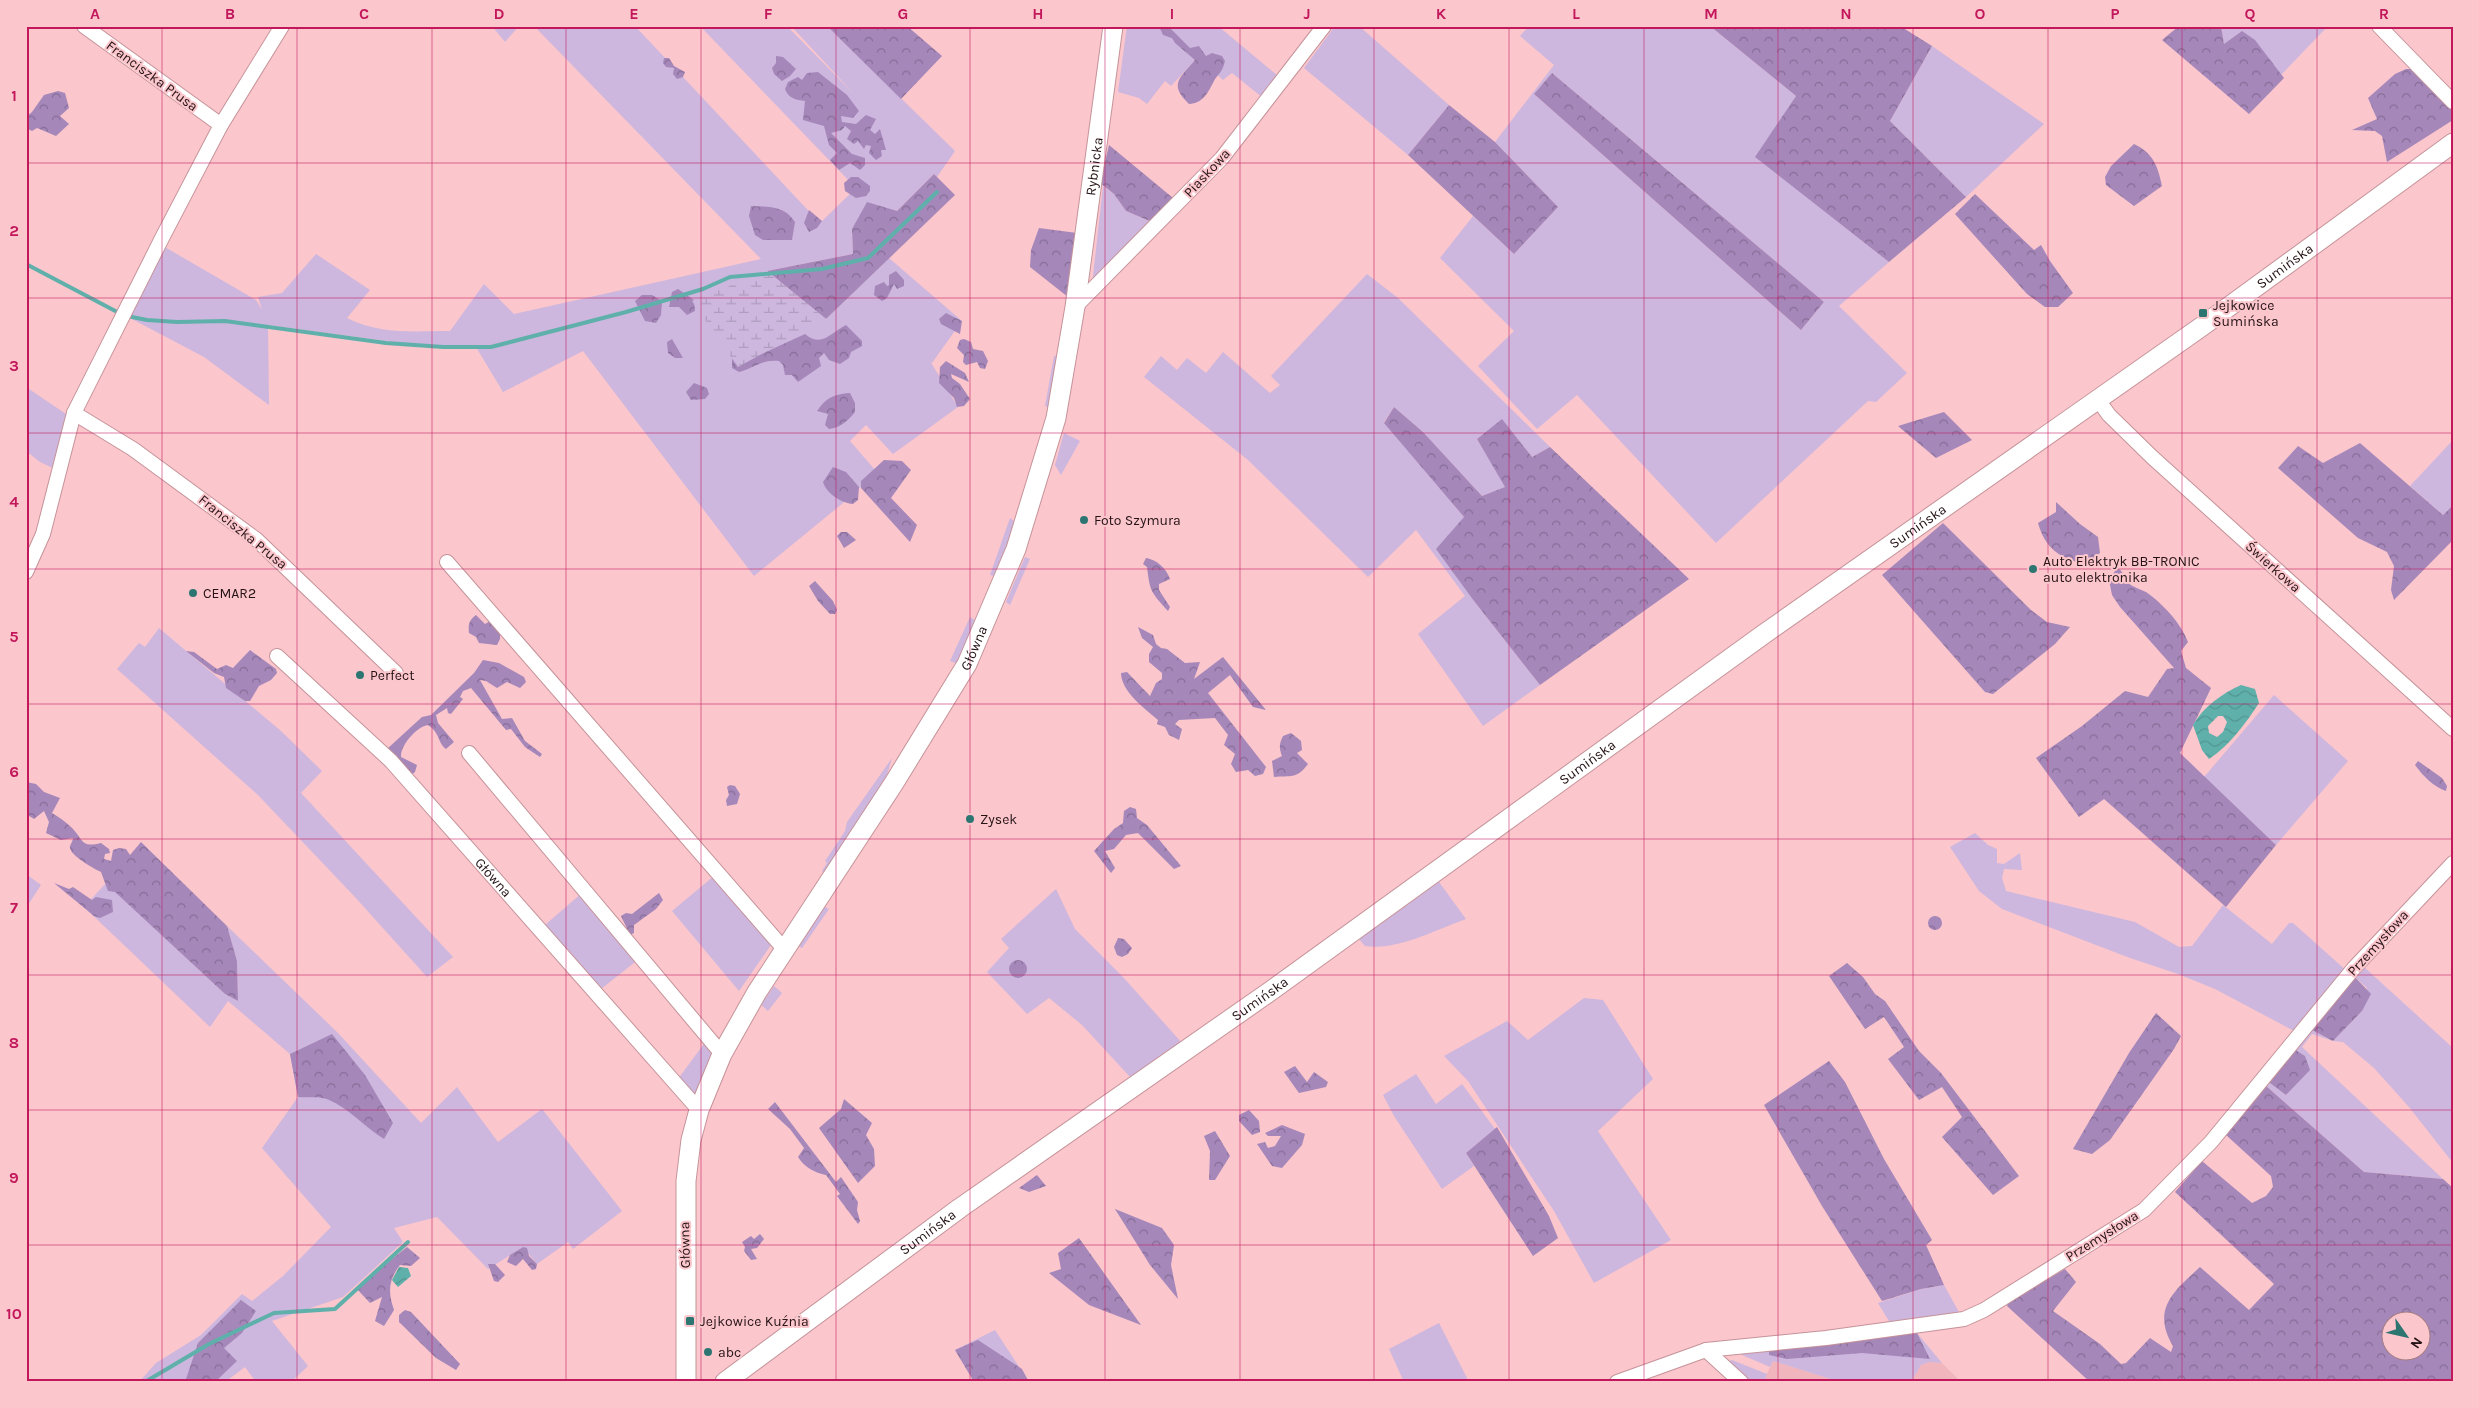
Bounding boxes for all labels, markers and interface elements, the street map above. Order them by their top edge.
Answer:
text: A [90,4,100,23]
text: B [225,4,235,23]
text: C [359,4,369,23]
text: D [494,4,505,23]
text: E [629,4,639,23]
text: F [764,4,773,23]
text: G [898,4,908,23]
text: H [1032,4,1044,23]
text: I [1170,4,1174,23]
text: J [1303,4,1311,23]
text: K [1436,4,1447,23]
text: L [1572,4,1580,23]
text: M [1704,4,1718,23]
text: N [1840,4,1852,23]
text: O [1975,4,1986,23]
text: P [2110,4,2120,23]
text: Q [2245,4,2256,23]
text: R [2379,4,2389,23]
street label: Franciszka Prusa [103,37,201,115]
text: 1 [11,86,17,105]
street label: Rybnicka [1082,136,1106,197]
street label: Piaskowa [1180,145,1234,201]
text: 2 [9,221,19,240]
street label: Sumińska [2253,240,2316,292]
place label: Jejkowice Sumińska [2213,297,2279,330]
marker: Jejkowice Sumińska [2197,307,2209,319]
text: 3 [9,356,19,375]
street label: Franciszka Prusa [195,491,291,573]
text: 4 [9,492,19,511]
street label: Sumińska [1886,500,1949,552]
place label: Foto Szymura [1094,512,1181,529]
marker: Foto Szymura [1078,514,1090,526]
street label: Świerkowa [2242,538,2304,596]
place label: Auto Elektryk BB-TRONIC auto elektronika [2043,553,2200,586]
marker: Auto Elektryk BB-TRONIC auto elektronika [2027,563,2039,575]
place label: CEMAR2 [203,585,256,602]
marker: CEMAR2 [187,587,199,599]
street label: Główna [957,623,991,674]
text: 5 [9,627,19,646]
place label: Perfect [370,667,414,684]
marker: Perfect [354,669,366,681]
street label: Sumińska [1556,736,1619,788]
text: 6 [9,762,19,781]
place label: Zysek [980,811,1017,828]
marker: Zysek [964,813,976,825]
street label: Główna [472,854,515,900]
text: 7 [10,898,18,917]
street label: Przemysłowa [2344,906,2412,980]
street label: Sumińska [1228,973,1291,1024]
text: 8 [9,1033,19,1052]
text: 9 [9,1168,19,1187]
street label: Sumińska [896,1206,959,1258]
street label: Przemysłowa [2062,1207,2142,1265]
street label: Główna [676,1221,694,1269]
text: 10 [6,1304,22,1323]
north arrow [2382,1310,2432,1360]
place label: Jejkowice Kuźnia [700,1313,809,1330]
marker: Jejkowice Kuźnia [684,1315,696,1327]
text: N [2407,1334,2426,1352]
place label: abc [718,1344,741,1361]
marker: abc [702,1346,714,1358]

